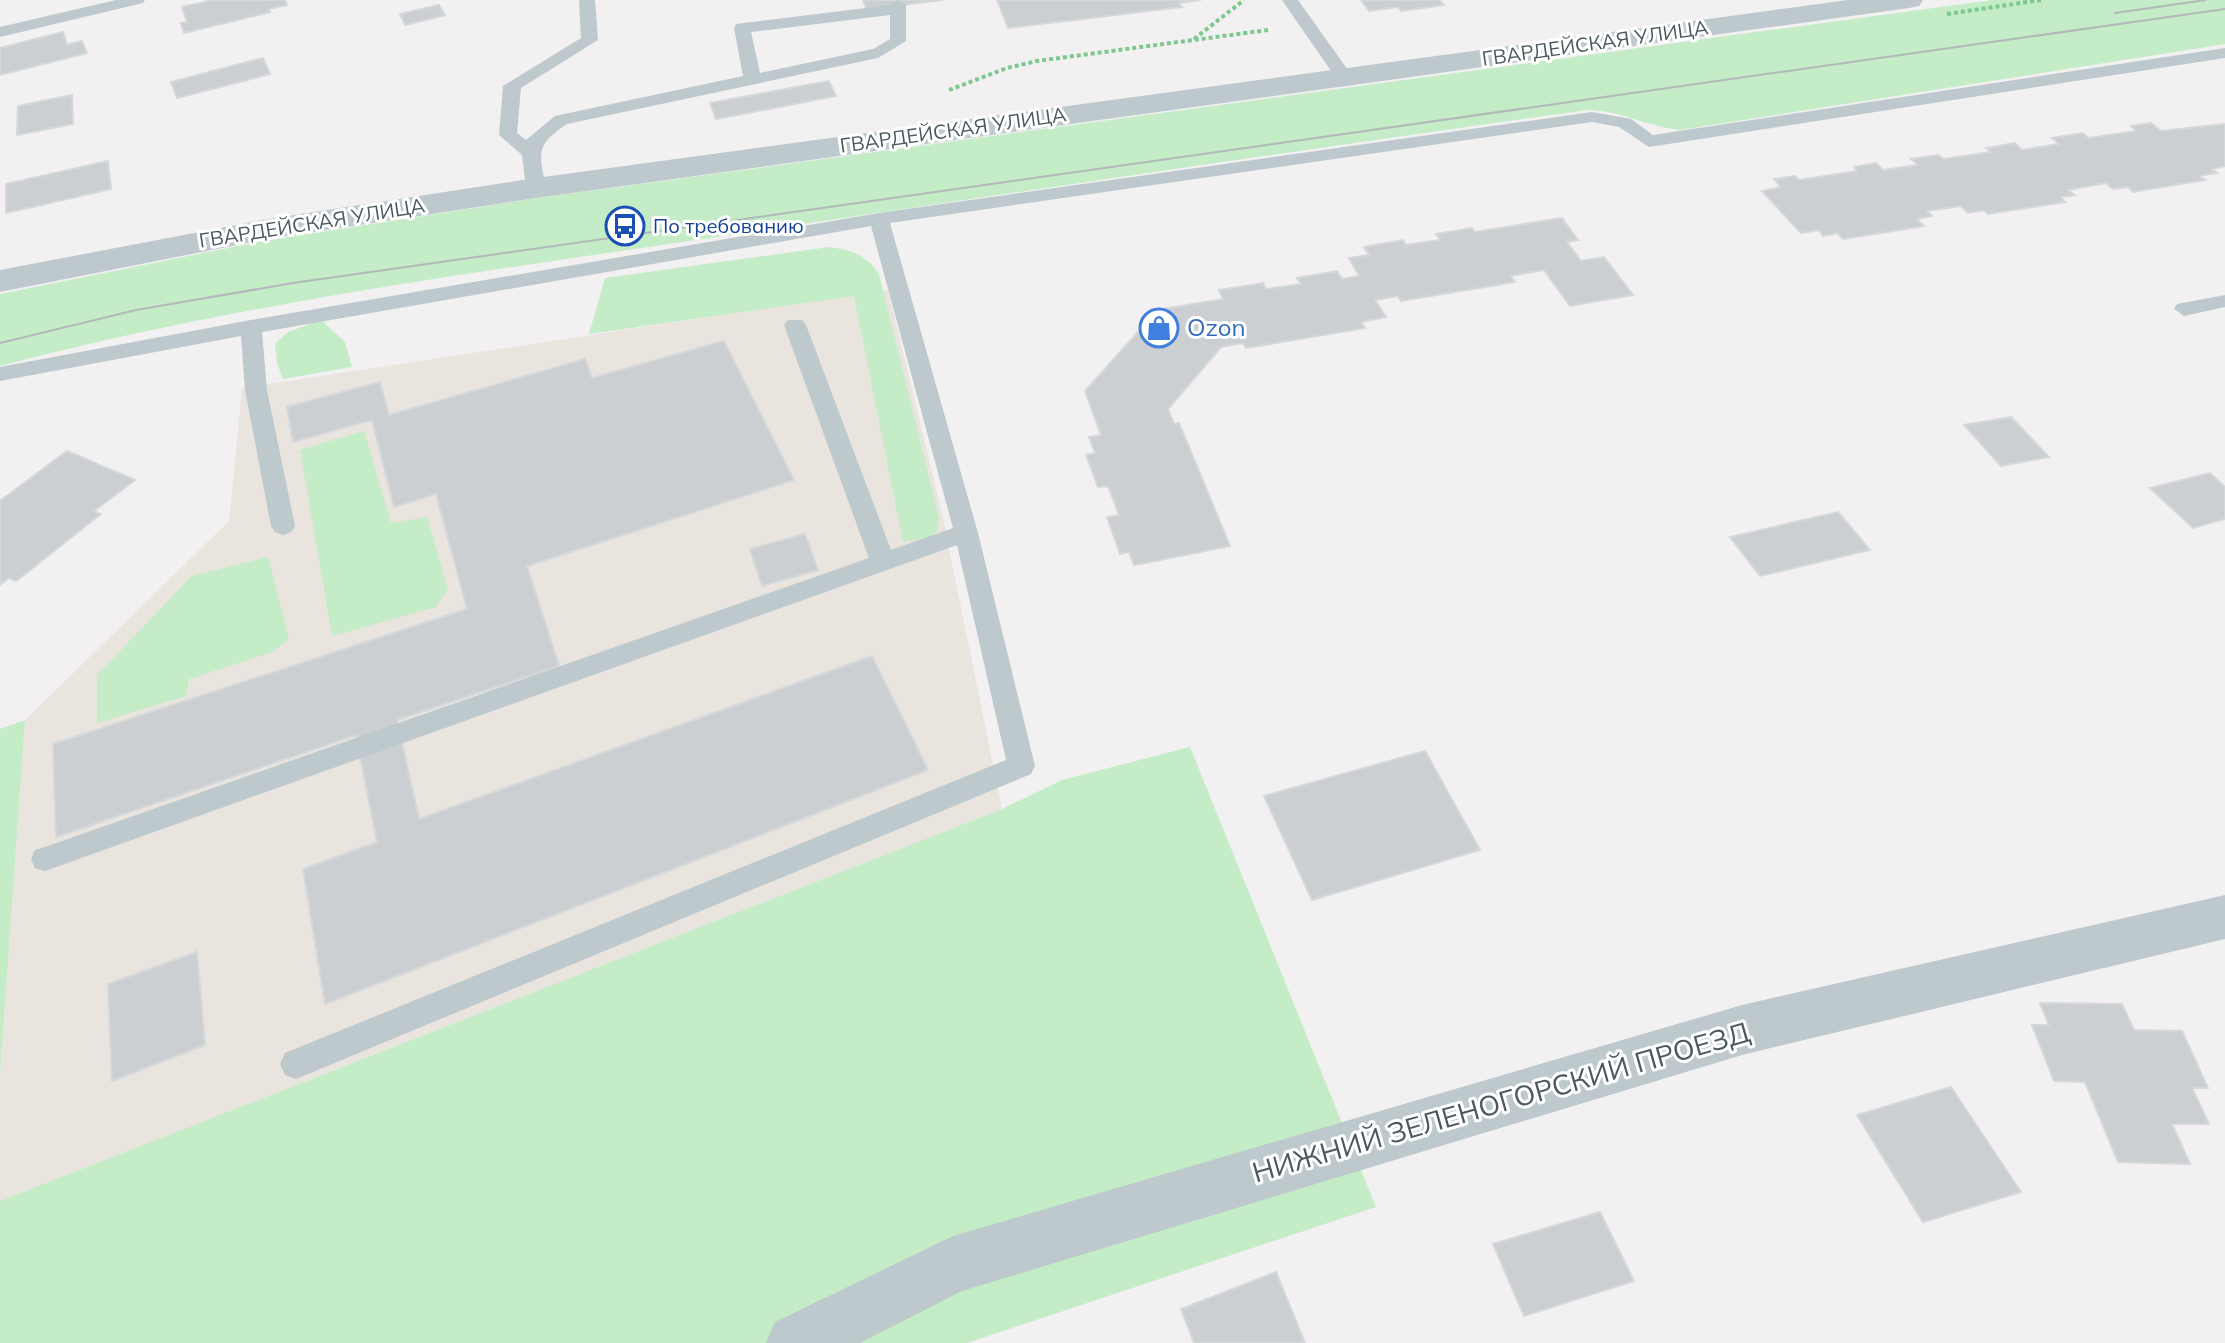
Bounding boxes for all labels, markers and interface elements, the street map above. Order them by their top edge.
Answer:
street label: ГВАРДЕЙСКАЯ УЛИЦА [1480,14,1710,71]
street label: ГВАРДЕЙСКАЯ УЛИЦА [838,101,1068,158]
street label: ГВАРДЕЙСКАЯ УЛИЦА [197,192,427,253]
bus stop icon: По требованию [604,205,646,247]
place label: По требованию [653,213,804,238]
shop icon: Ozon [1138,307,1180,349]
place label: Ozon [1187,312,1246,342]
street label: НИЖНИЙ ЗЕЛЕНОГОРСКИЙ ПРОЕЗД [1248,1014,1754,1189]

